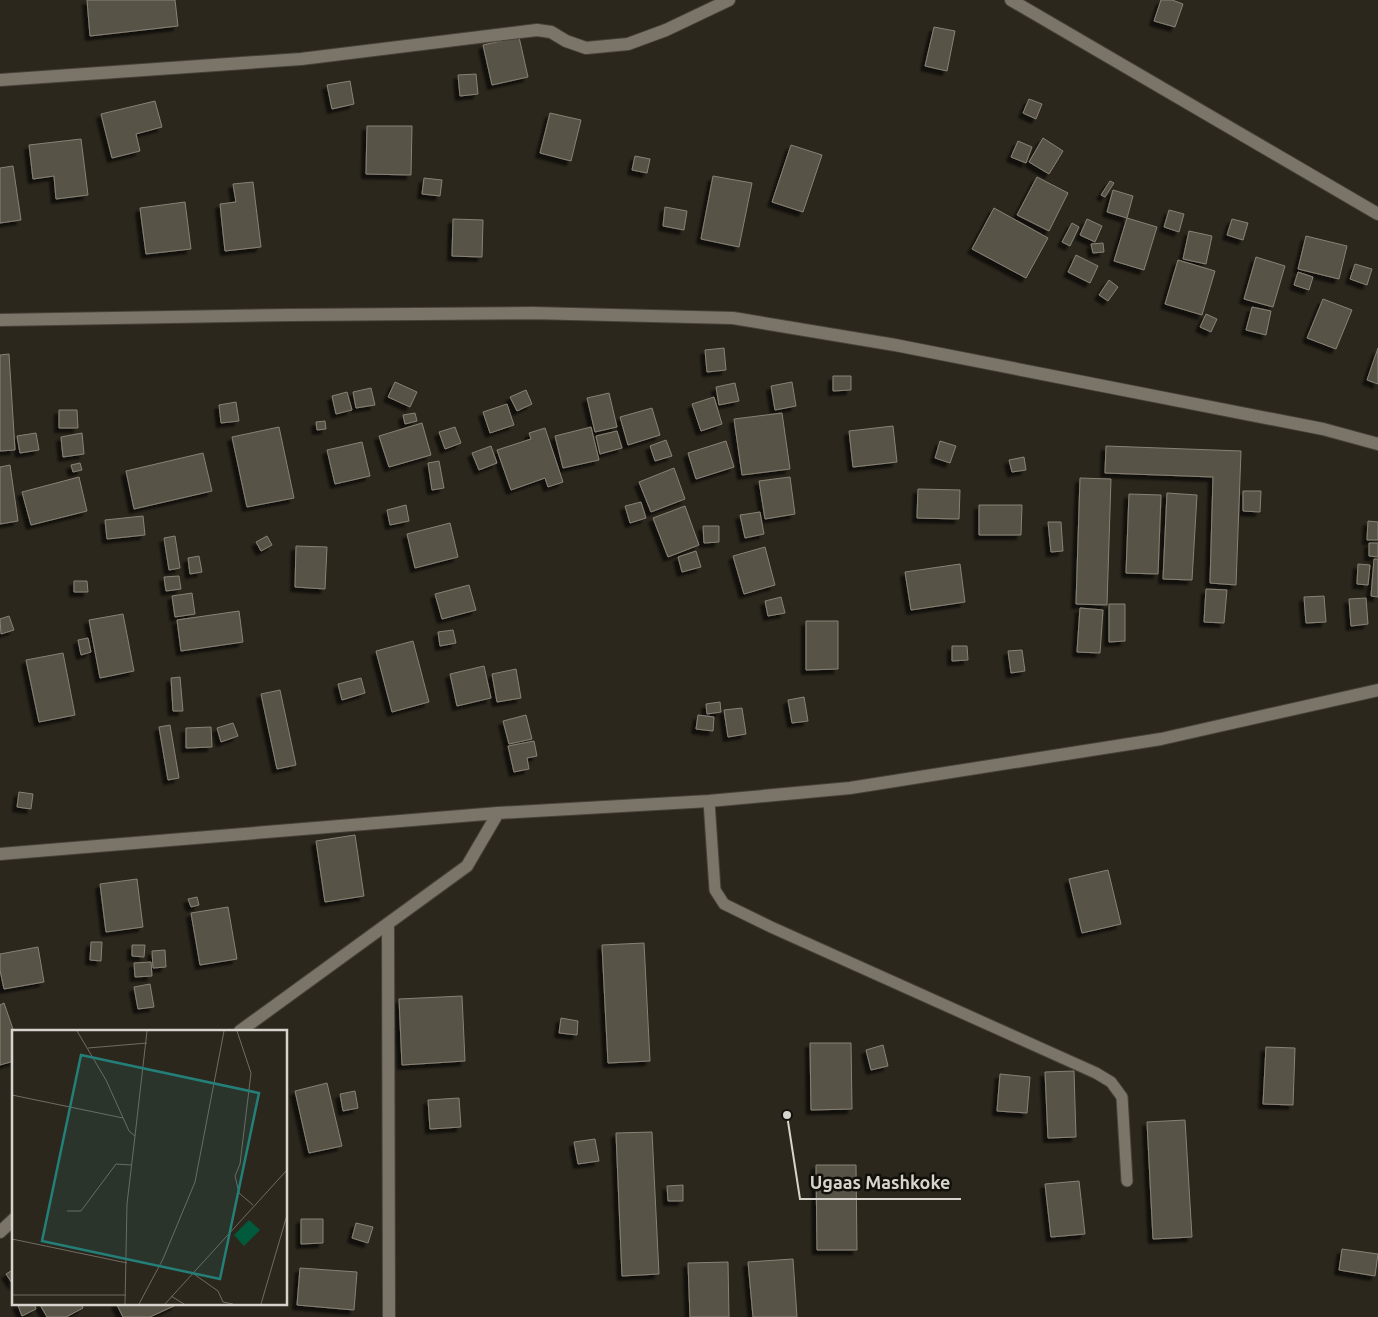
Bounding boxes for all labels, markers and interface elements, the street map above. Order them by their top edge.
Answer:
inset map [12,1030,288,1304]
callout: Ugaas Mashkoke [800,1166,961,1199]
text: Ugaas Mashkoke [810,1172,950,1192]

